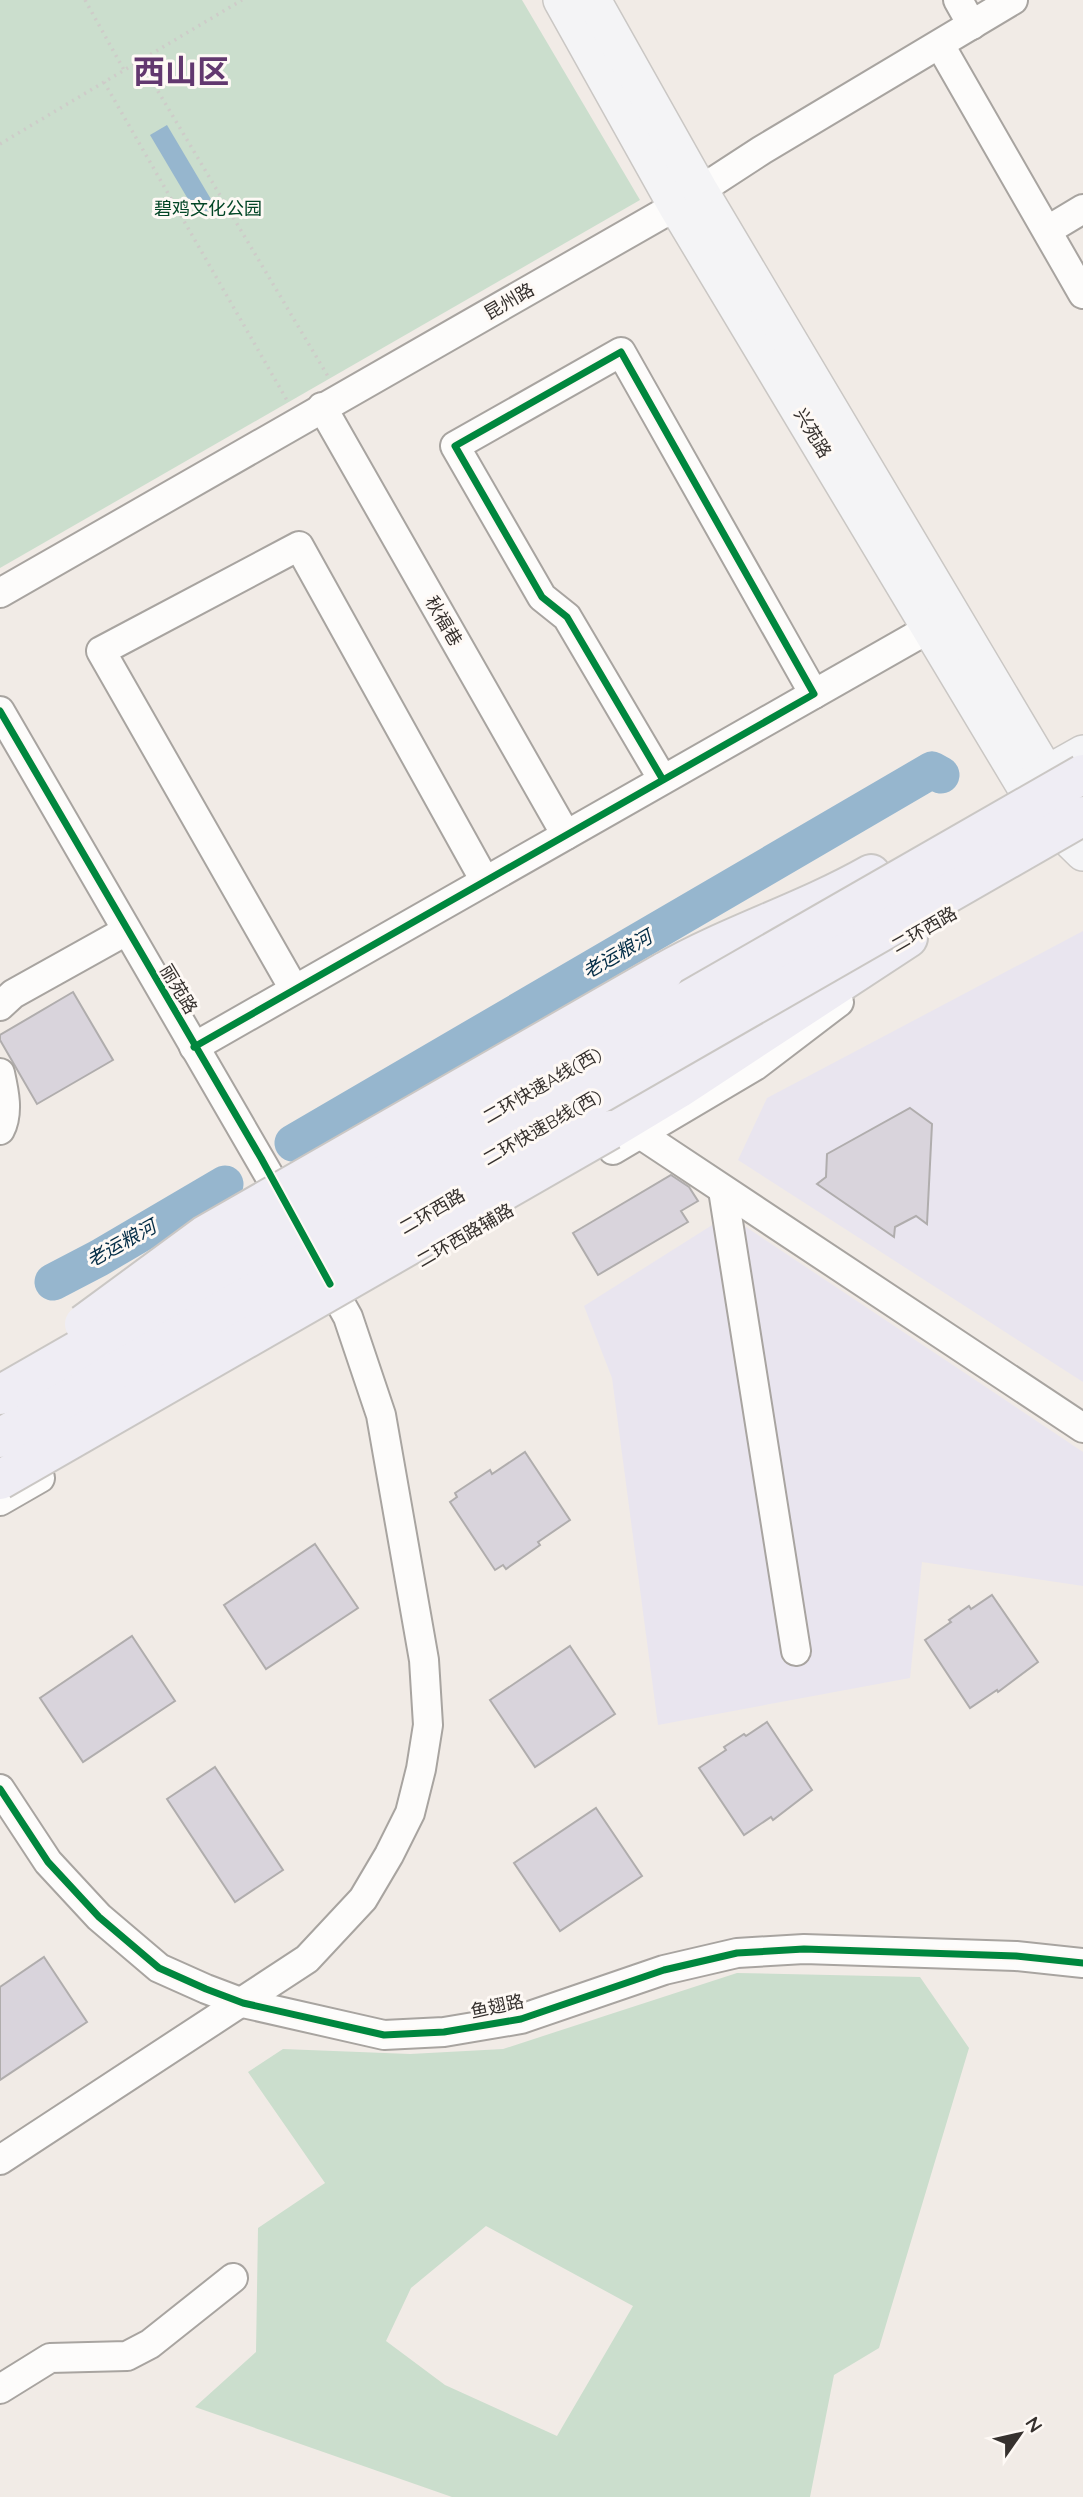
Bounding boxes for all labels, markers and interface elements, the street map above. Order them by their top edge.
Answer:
district label: 西山区 [133,51,229,91]
park label: 碧鸡文化公园 [154,197,262,220]
street label: 昆州路 [480,278,538,324]
street label: 兴苑路 [789,404,837,462]
street label: 秋福巷 [421,592,467,650]
street label: 二环西路 [887,901,961,957]
water label: 老运粮河 [578,923,659,983]
street label: 丽苑路 [155,960,203,1018]
street label: 二环快速A线(西) [479,1042,605,1128]
street label: 二环快速B线(西) [479,1084,605,1170]
street label: 二环西路 [395,1183,469,1239]
street label: 二环西路辅路 [412,1198,518,1272]
water label: 老运粮河 [82,1212,164,1272]
street label: 鱼翅路 [468,1989,526,2023]
north arrow [985,2399,1055,2469]
text: N [1020,2412,1048,2437]

